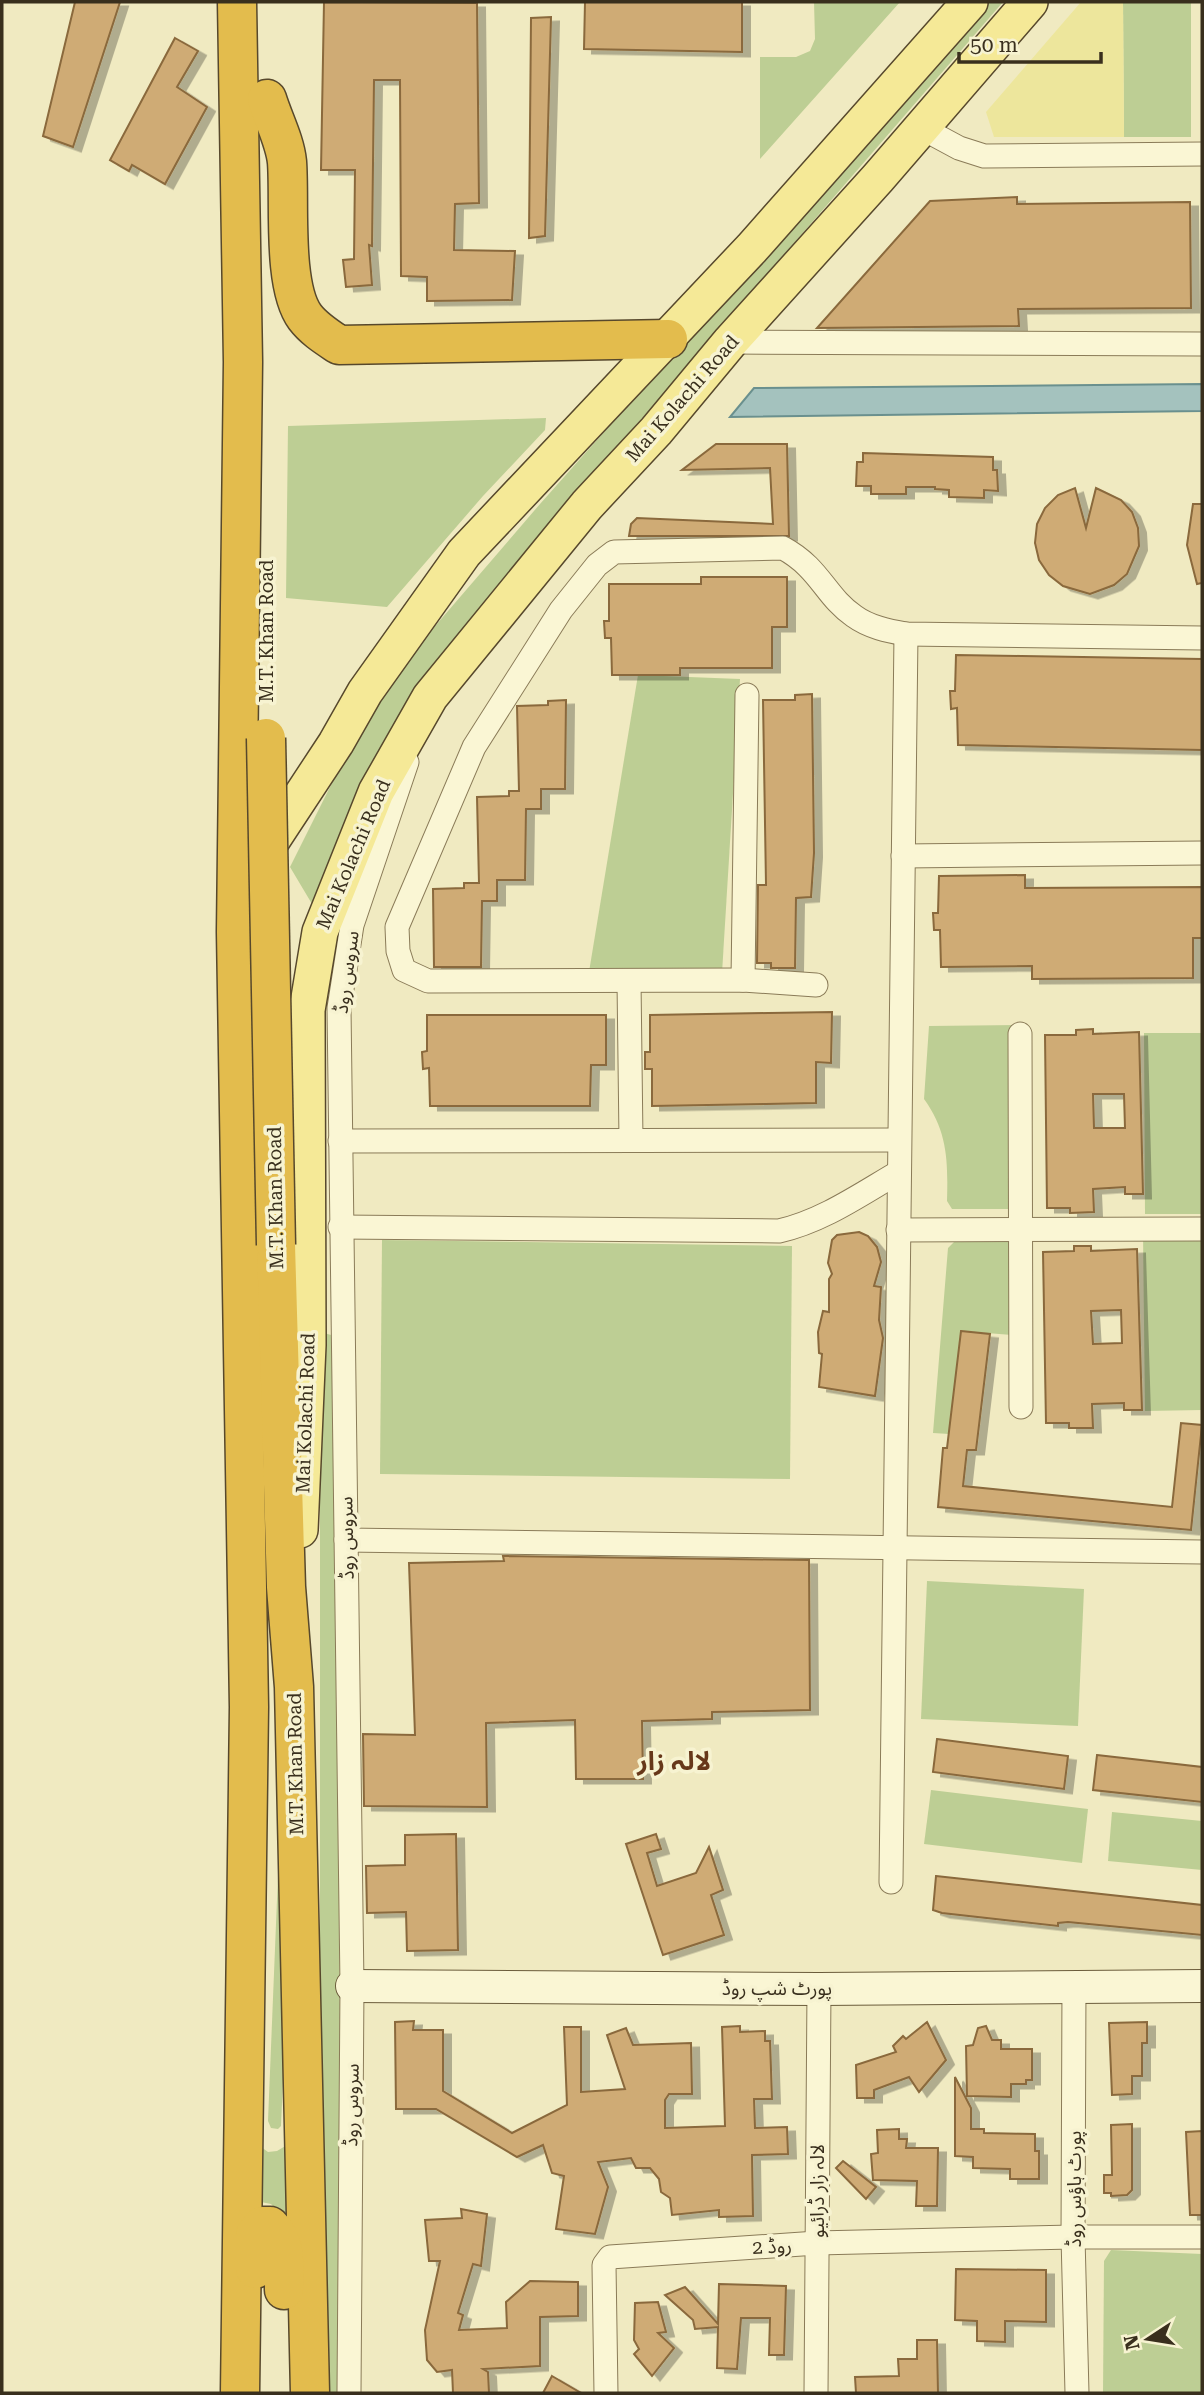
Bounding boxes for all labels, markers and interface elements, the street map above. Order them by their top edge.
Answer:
scale bar [959,21,1101,65]
text: 50 m [970,33,1018,57]
street label: Mai Kolachi Road [621,330,744,466]
street label: M.T. Khan Road [255,560,278,702]
street label: Mai Kolachi Road [311,776,395,933]
street label: سروس روڈ [329,929,364,1015]
street label: M.T. Khan Road [263,1126,288,1270]
street label: Mai Kolachi Road [291,1332,320,1494]
street label: سروس روڈ [334,1496,359,1580]
street label: M.T. Khan Road [283,1692,308,1836]
district label: لالہ زار [636,1746,711,1776]
street label: پورٹ شپ روڈ [722,1977,832,2002]
street label: سروس روڈ [339,2063,364,2147]
street label: پورٹ ہاؤس روڈ [1063,2131,1087,2247]
street label: لالہ زار ڈرائیو [806,2144,829,2238]
street label: روڈ 2 [751,2234,793,2259]
north arrow [1113,2304,1183,2374]
text: N [1119,2333,1145,2352]

